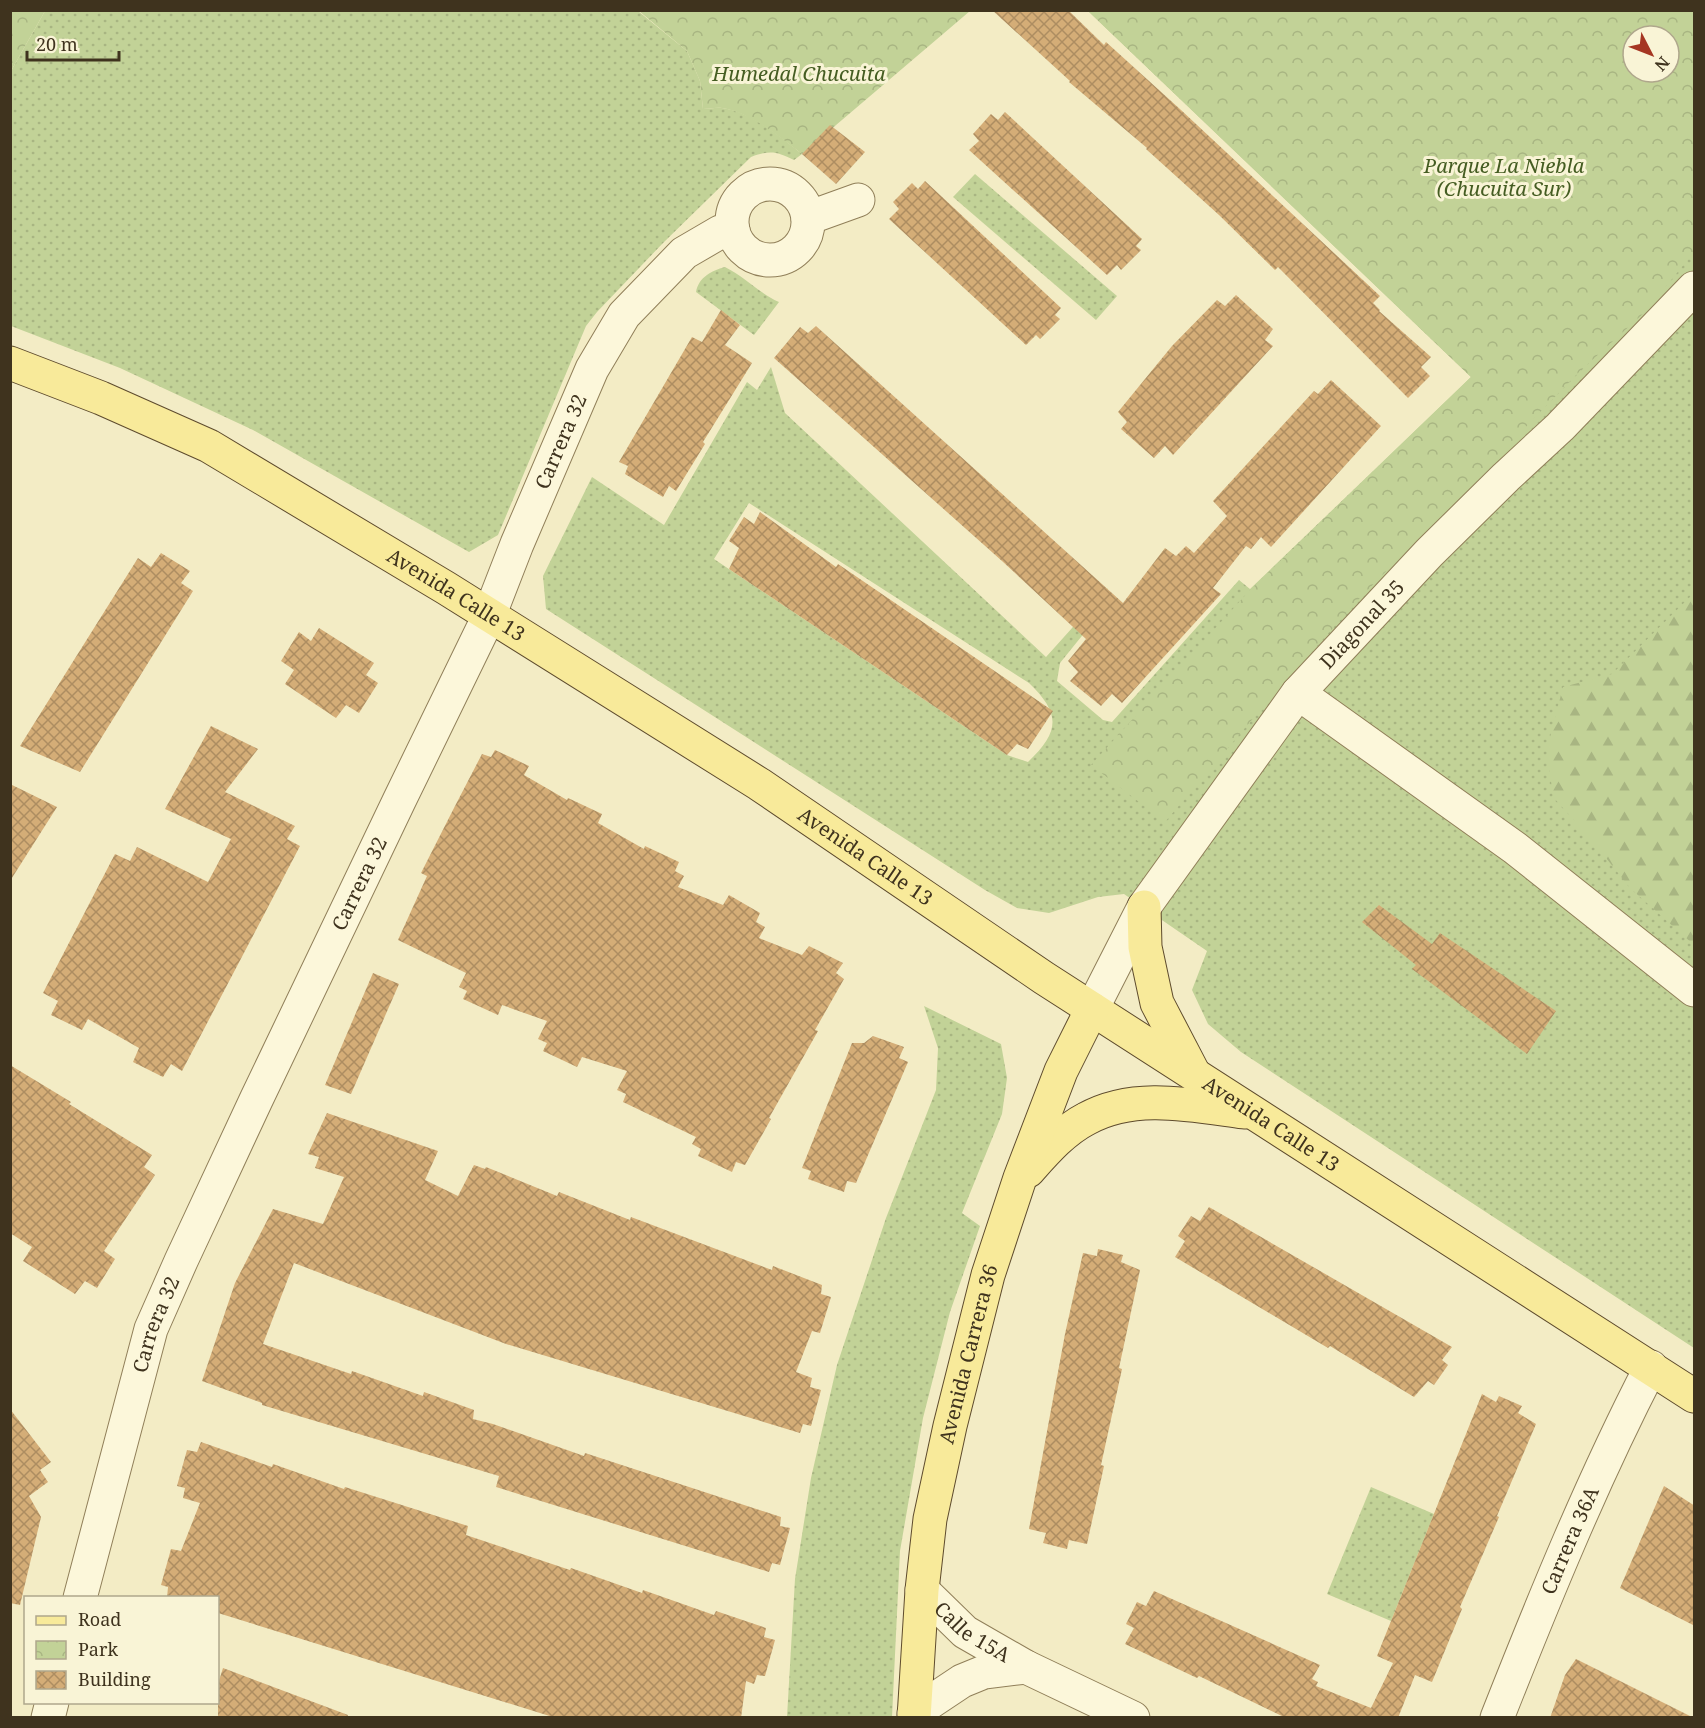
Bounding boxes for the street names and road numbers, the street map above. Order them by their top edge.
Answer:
street label: Carrera 32 [528,390,593,493]
street label: Avenida Calle 13 [382,542,530,647]
street label: Diagonal 35 [1313,574,1410,674]
street label: Avenida Calle 13 [793,801,938,911]
street label: Carrera 32 [325,832,393,935]
street label: Avenida Calle 13 [1198,1070,1345,1178]
street label: Avenida Carrera 36 [933,1261,1004,1446]
street label: Carrera 32 [126,1272,186,1376]
street label: Carrera 36A [1534,1481,1605,1598]
street label: Calle 15A [929,1595,1016,1669]

